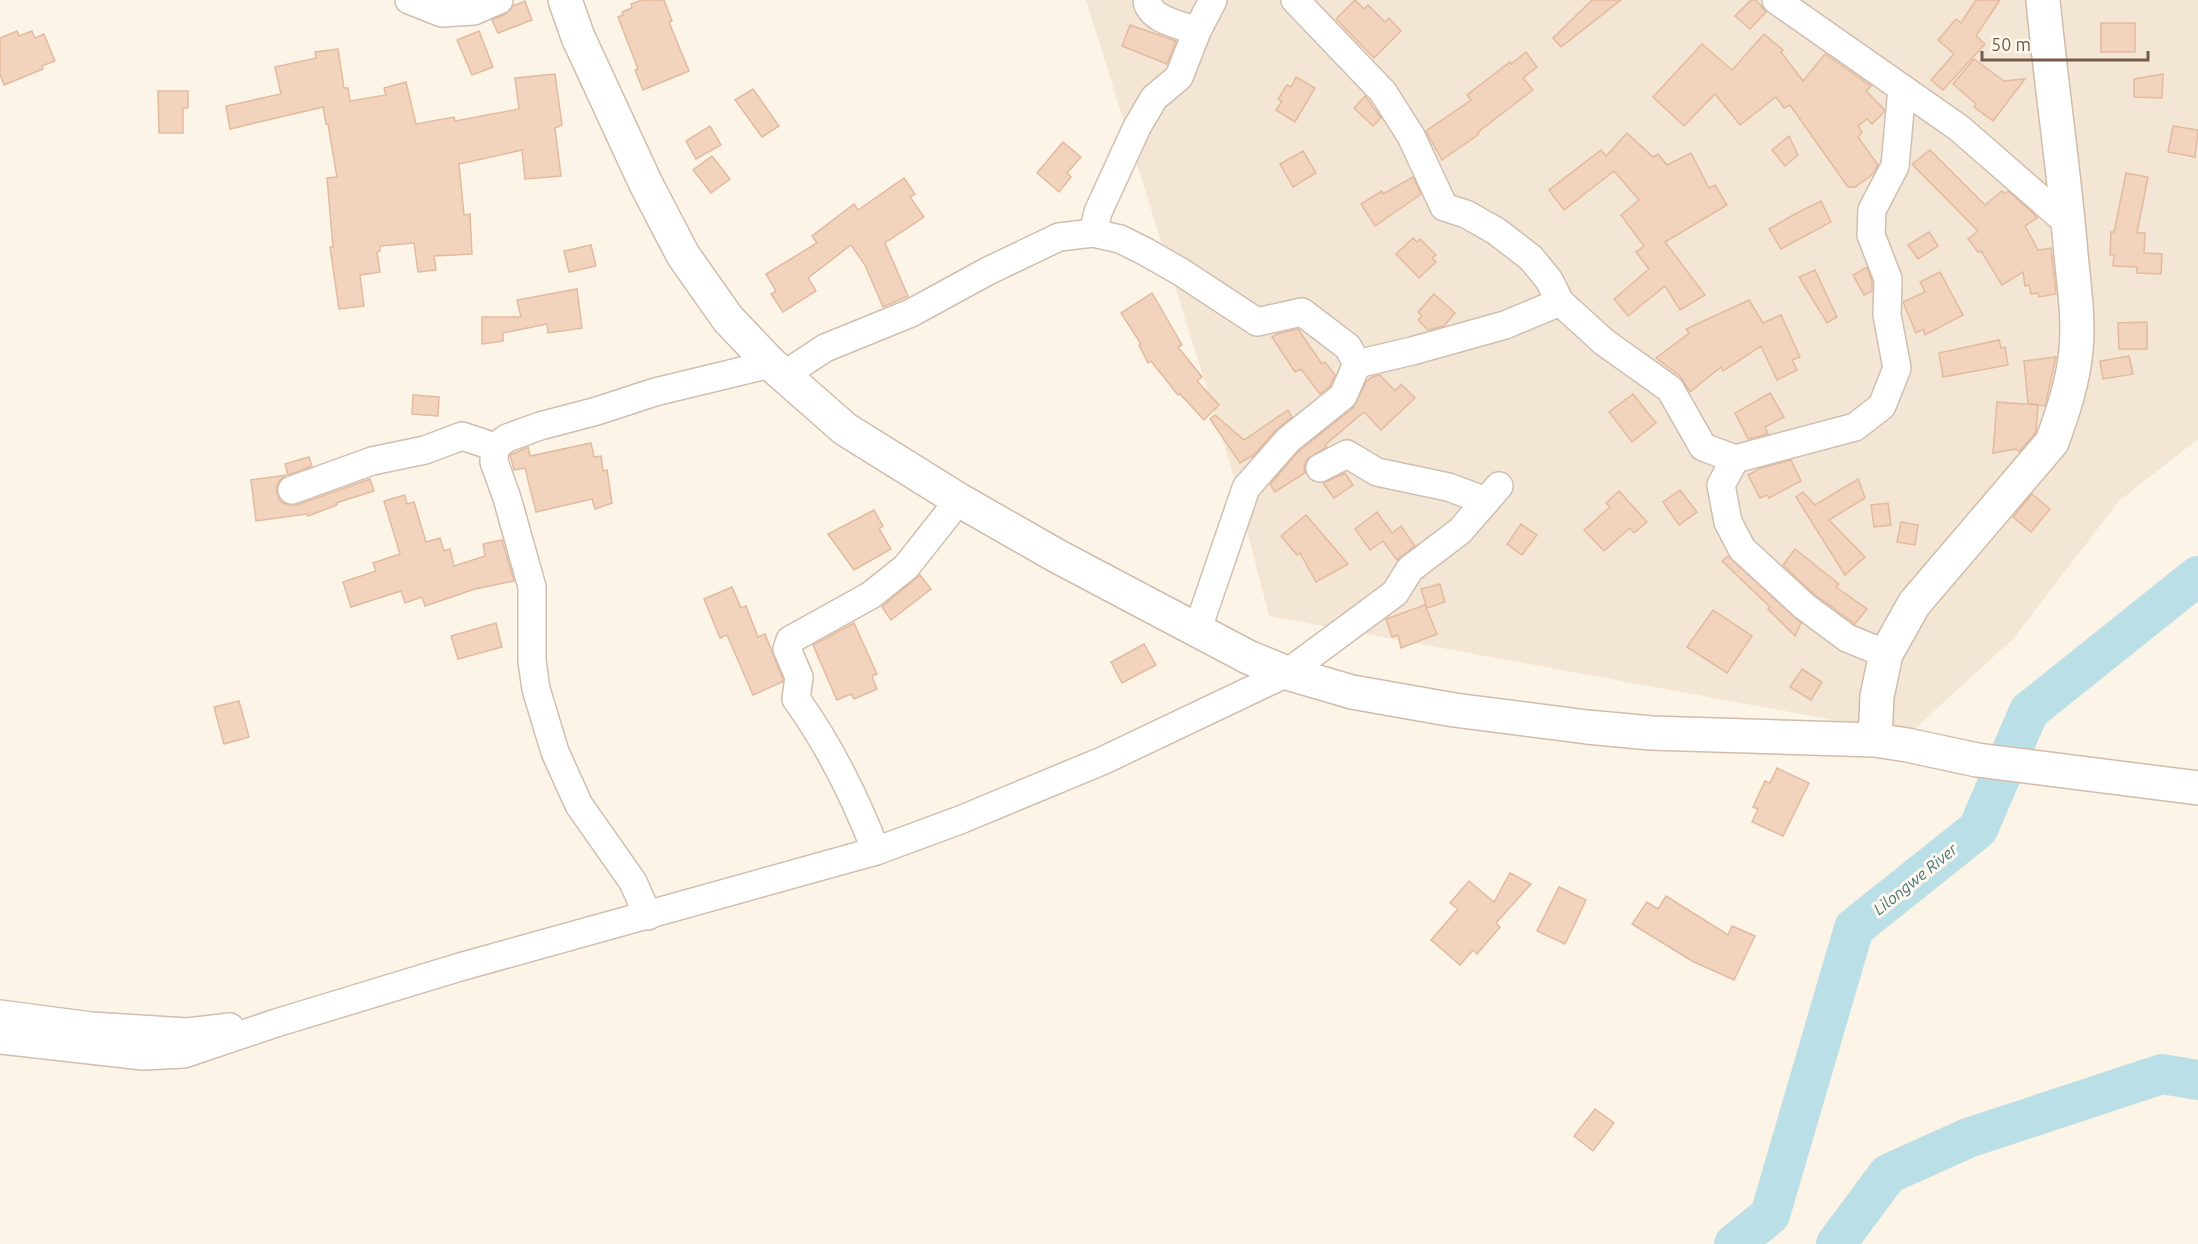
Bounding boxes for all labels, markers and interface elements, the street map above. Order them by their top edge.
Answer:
scale bar [1982,24,2148,62]
text: 50 m [1991,34,2031,54]
water label: Lilongwe River [1870,839,1961,918]

